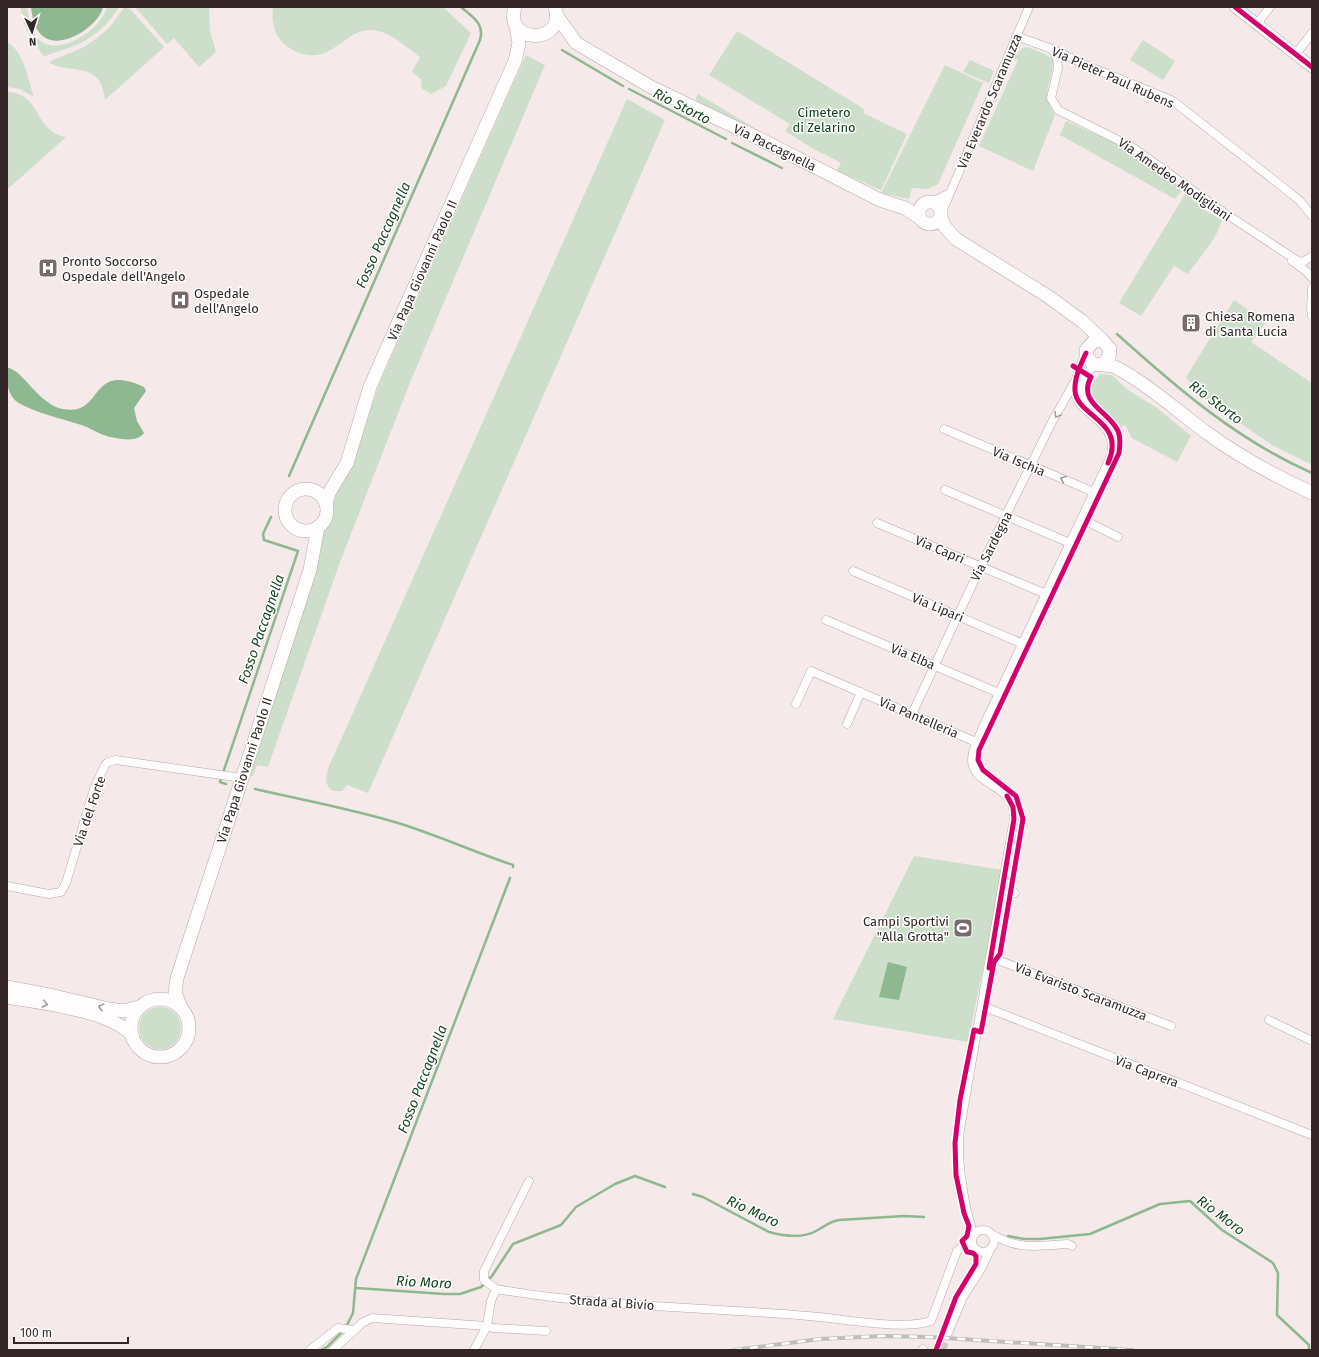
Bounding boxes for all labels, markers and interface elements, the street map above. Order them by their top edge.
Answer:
north arrow [12,12,52,52]
street label: Via Everardo Scaramuzza [954,31,1025,171]
text: N [29,35,37,48]
street label: Via Pieter Paul Rubens [1049,44,1176,111]
water label: Rio Storto [650,85,713,128]
park label: Cimetero di Zelarino [792,105,856,135]
street label: Via Paccagnella [731,121,819,174]
street label: Via Amedeo Modigliani [1115,135,1234,224]
water label: Fosso Paccagnella [352,179,415,291]
street label: Via Papa Giovanni Paolo II [385,198,460,343]
place label: Pronto Soccorso Ospedale dell'Angelo [62,254,186,284]
hospital icon: Pronto Soccorso Ospedale dell'Angelo [37,257,59,279]
place label: Ospedale dell'Angelo [194,286,259,316]
hospital icon: Ospedale dell'Angelo [169,289,191,311]
place label: Chiesa Romena di Santa Lucia [1205,309,1295,339]
building icon: Chiesa Romena di Santa Lucia [1180,312,1202,334]
water label: Rio Storto [1186,377,1246,428]
one-way arrow [1054,411,1061,418]
street label: Via Ischia [990,444,1047,479]
one-way arrow [1059,476,1066,484]
street label: Via Sardegna [967,509,1015,584]
street label: Via Capri [913,532,967,567]
water label: Fosso Paccagnella [235,572,288,686]
street label: Via Lipari [910,590,966,625]
street label: Via Elba [888,640,937,672]
street label: Via Pantelleria [877,694,961,741]
street label: Via Papa Giovanni Paolo II [214,695,275,845]
street label: Via del Forte [70,774,109,848]
place label: Campi Sportivi "Alla Grotta" [863,914,949,944]
sports icon: Campi Sportivi "Alla Grotta" [952,917,974,939]
street label: Via Evaristo Scaramuzza [1013,959,1149,1024]
one-way arrow [42,999,49,1008]
one-way arrow [98,1003,105,1012]
water label: Fosso Paccagnella [394,1023,451,1136]
street label: Via Caprera [1113,1053,1181,1090]
water label: Rio Moro [724,1192,782,1231]
water label: Rio Moro [1193,1192,1248,1239]
water label: Rio Moro [396,1273,452,1292]
street label: Strada al Bivio [569,1292,655,1313]
scale bar [14,1319,128,1345]
text: 100 m [20,1326,52,1340]

